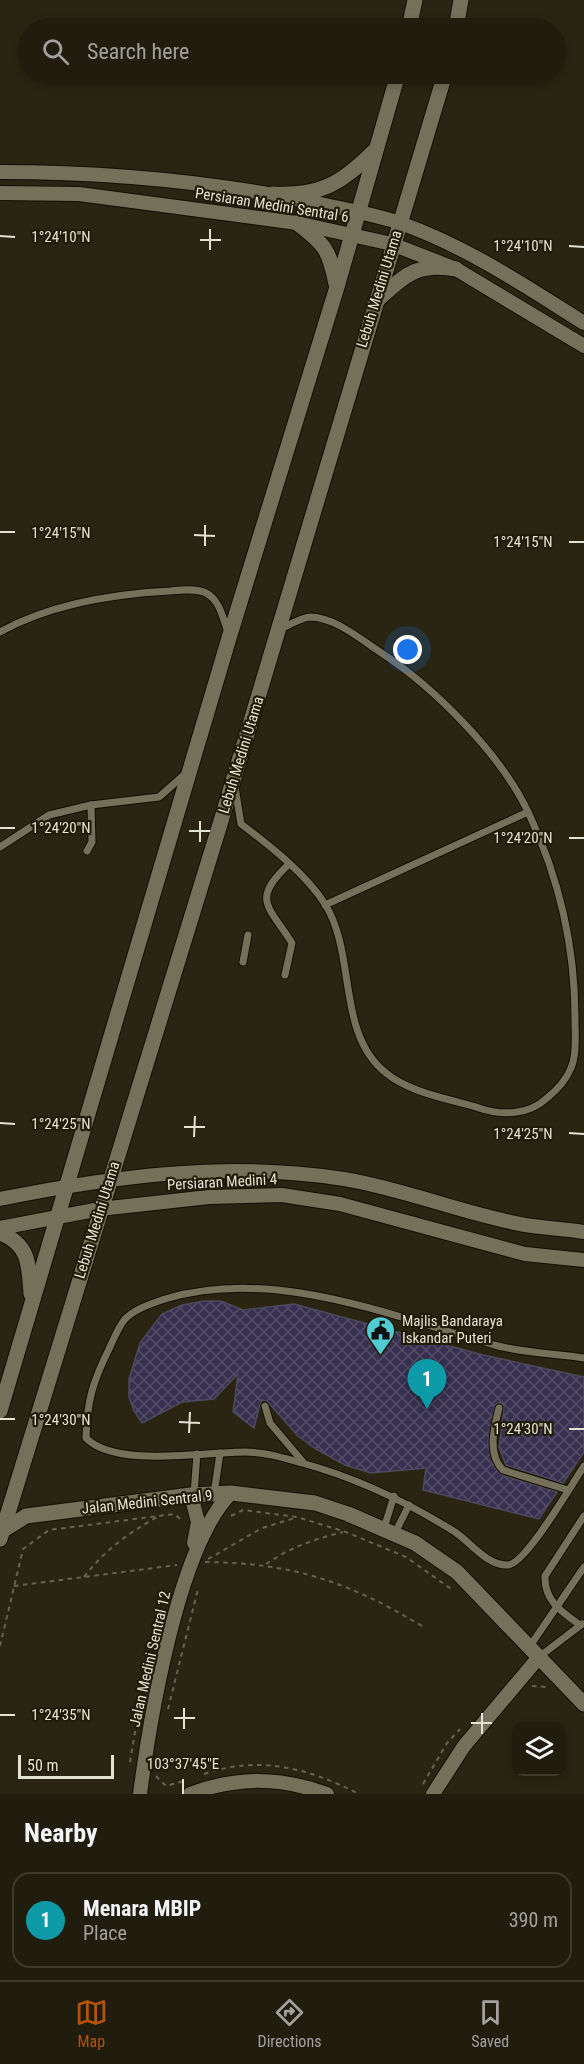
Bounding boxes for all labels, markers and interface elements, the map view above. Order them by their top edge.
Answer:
search box [18,18,566,84]
icon: search [39,35,72,68]
text: Search here [87,39,189,64]
street label: Persiaran Medini Sentral 6 [194,184,350,226]
text: 1°24'10"N [31,228,91,246]
street label: Lebuh Medini Utama [353,228,405,350]
text: 1°24'10"N [493,237,553,255]
text: 1°24'15"N [31,524,91,542]
text: 1°24'15"N [493,533,553,551]
your location [393,635,422,664]
street label: Lebuh Medini Utama [215,694,267,816]
text: 1°24'20"N [31,819,91,837]
text: 1°24'20"N [493,829,553,847]
text: 1°24'25"N [31,1115,91,1133]
text: 1°24'25"N [493,1125,553,1143]
street label: Lebuh Medini Utama [71,1159,123,1281]
street label: Persiaran Medini 4 [166,1170,278,1194]
place label: Majlis Bandaraya Iskandar Puteri [402,1312,503,1347]
public building icon: Majlis Bandaraya Iskandar Puteri [365,1314,397,1356]
pin: 1 [408,1360,446,1409]
text: 1°24'30"N [31,1411,91,1429]
text: 1°24'30"N [493,1420,553,1438]
street label: Jalan Medini Sentral 9 [81,1486,213,1518]
street label: Jalan Medini Sentral 12 [126,1589,174,1729]
text: 1°24'35"N [31,1706,91,1724]
map controls [512,1722,566,1776]
button: layers [512,1722,566,1776]
scale bar [18,1752,114,1780]
text: 103°37'45"E [147,1755,219,1773]
text: 50 m [27,1756,59,1775]
text: Nearby [24,1818,98,1848]
text: Menara MBIP [83,1896,201,1921]
text: 1 [40,1908,51,1932]
text: 390 m [509,1908,558,1932]
text: Place [83,1921,127,1945]
tab: Map [75,1996,108,2051]
tab: Directions [258,1996,321,2051]
tab: Saved [471,1996,509,2051]

